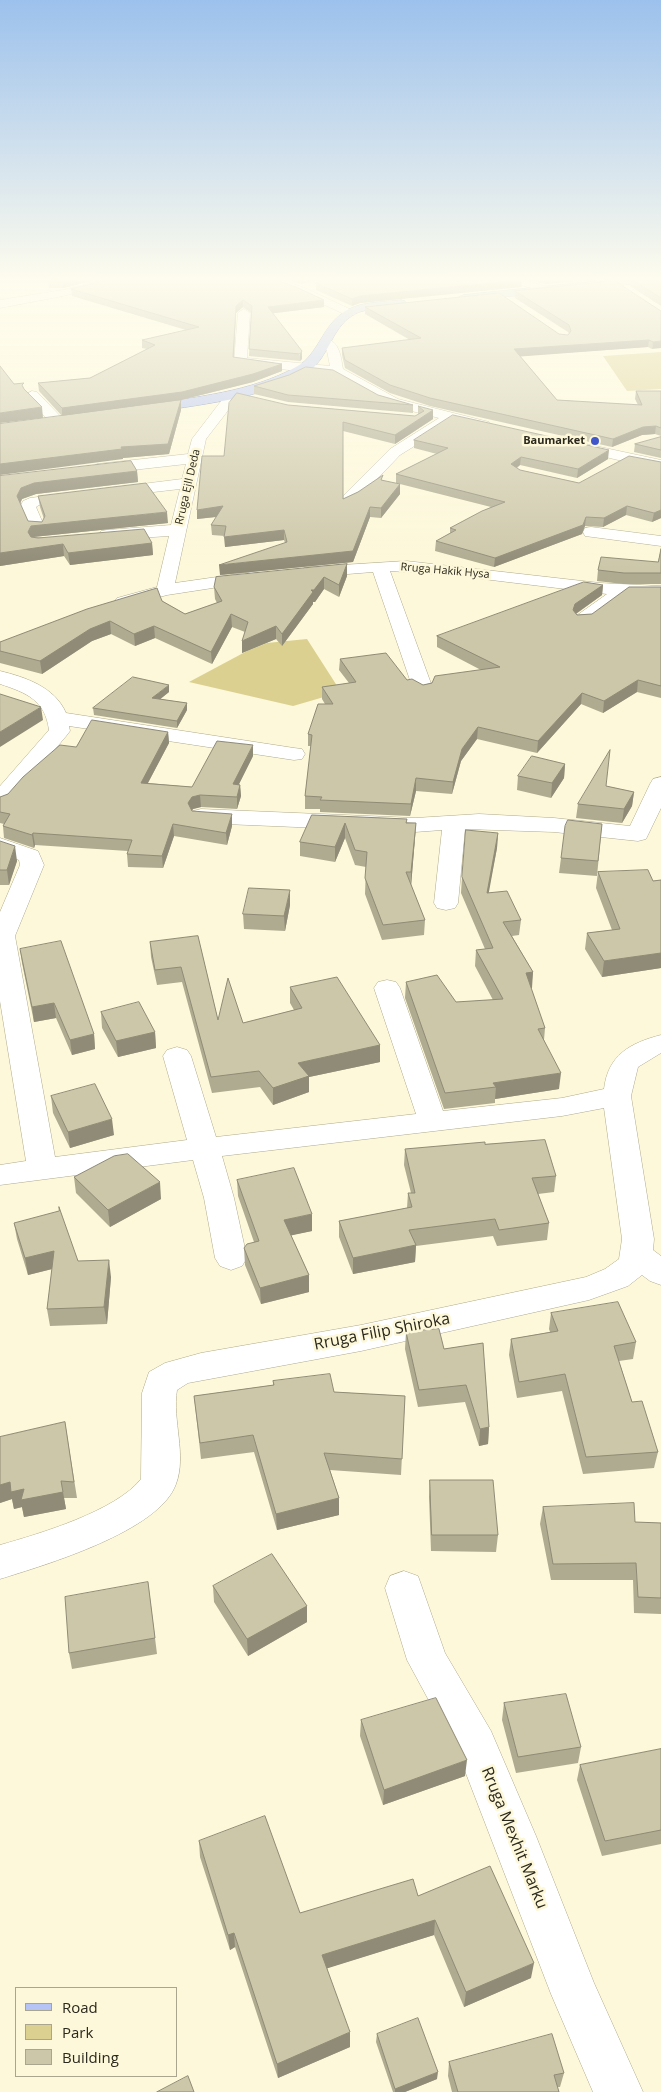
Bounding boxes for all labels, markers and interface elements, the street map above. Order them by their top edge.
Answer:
place label: Baumarket [523,434,585,448]
marker: Baumarket [589,435,601,447]
street label: Rruga Ejll Deda [173,448,203,526]
street label: Rruga Hakik Hysa [400,561,490,581]
street label: Rruga Filip Shiroka [312,1309,452,1355]
street label: Rruga Mexhit Marku [477,1764,551,1912]
legend [15,1987,178,2077]
text: Road [62,1997,98,2017]
text: Park [62,2022,93,2042]
text: Building [62,2047,119,2067]

